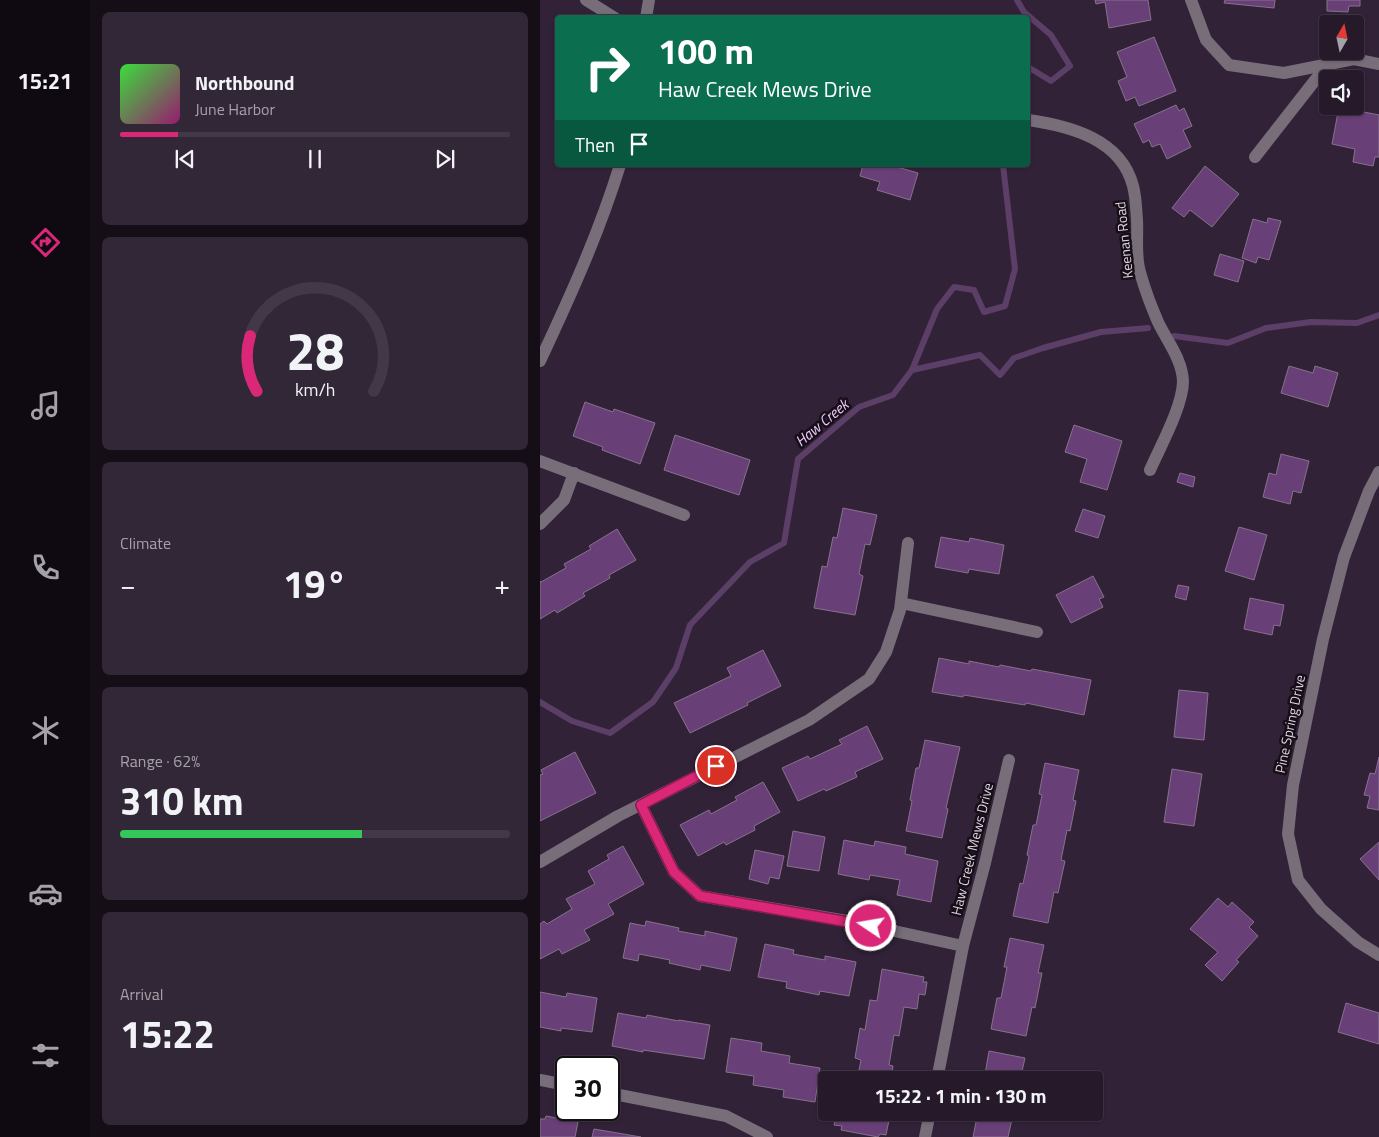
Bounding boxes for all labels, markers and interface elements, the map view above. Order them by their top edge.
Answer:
north arrow [1319,15,1364,60]
map controls [1319,15,1364,115]
text: 100 m [658,24,754,78]
icon: right [575,35,640,100]
text: 15:21 [18,64,72,98]
text: Northbound [195,68,295,97]
button: sound [1319,70,1364,115]
text: Haw Creek Mews Drive [658,72,872,106]
text: June Harbor [195,97,275,121]
text: Then [575,130,615,159]
icon: arrive [625,130,653,158]
icon: previous [171,145,199,173]
icon: pause [301,145,329,173]
icon: next [431,145,459,173]
street label: Keenan Road [1109,200,1138,280]
icon: directions [28,225,63,260]
text: 28 [286,311,344,390]
text: km/h [295,376,335,403]
icon: music [28,388,63,423]
water label: Haw Creek [790,392,855,452]
text: Climate [120,531,171,555]
icon: phone [28,550,63,585]
text: 19° [283,555,347,613]
text: − [120,563,136,606]
text: + [494,563,510,606]
street label: Pine Spring Drive [1269,673,1310,775]
icon: climate [28,713,63,748]
pin [695,745,737,787]
text: Range · 62% [120,749,200,773]
icon: arrive [702,752,730,780]
text: 310 km [120,772,244,830]
street label: Haw Creek Mews Drive [945,780,998,917]
icon: car [28,876,63,911]
position arrow [844,899,896,951]
text: Arrival [120,982,163,1006]
text: 15:22 [120,1005,215,1063]
icon: filters [28,1038,63,1073]
speed limit sign: 30 [555,1056,620,1121]
text: 15:22 · 1 min · 130 m [874,1081,1047,1110]

